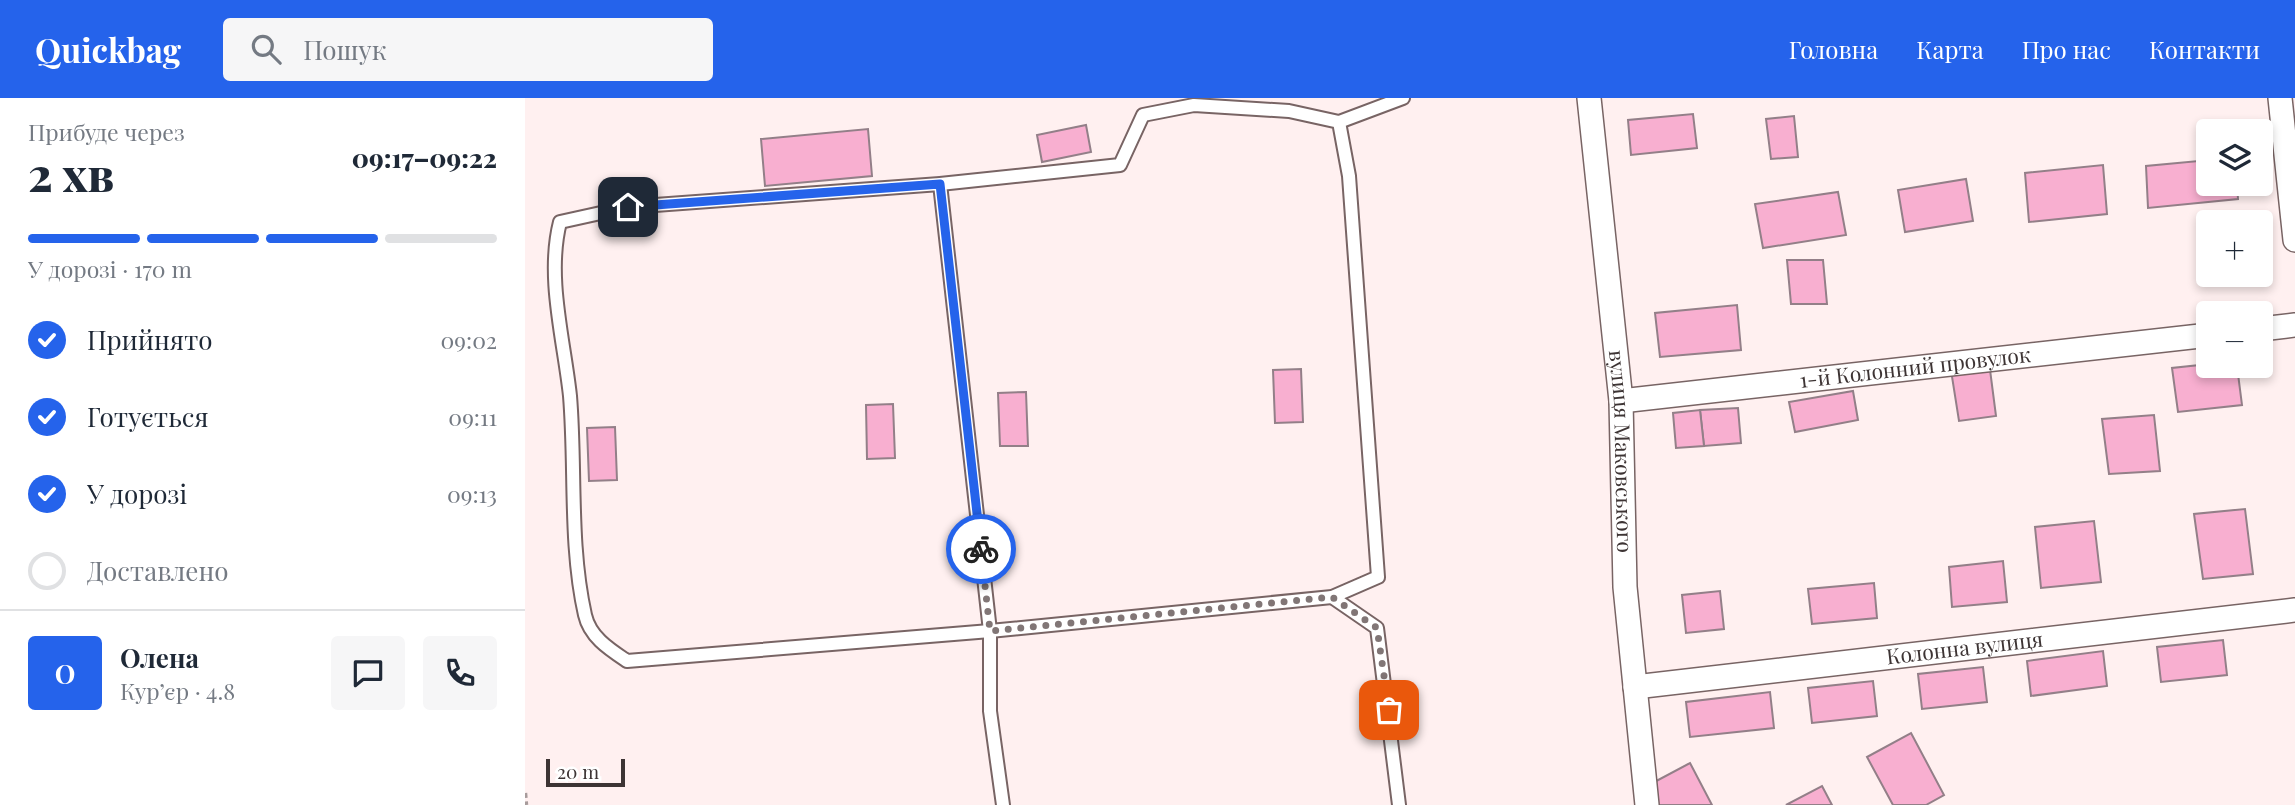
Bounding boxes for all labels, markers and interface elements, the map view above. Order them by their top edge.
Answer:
search box [223,18,713,81]
text: Quickbag [35,27,181,71]
icon: search [247,30,285,68]
text: Пошук [303,32,387,67]
text: Головна [1789,33,1878,65]
text: Карта [1916,33,1984,65]
text: Про нас [2022,33,2111,65]
text: Контакти [2149,33,2260,65]
text: Прибуде через [28,116,185,147]
map controls [2196,119,2273,378]
button: layers [2196,119,2273,196]
text: 09:17–09:22 [352,140,497,175]
text: 2 хв [28,142,114,204]
pin [598,177,658,237]
icon: home [609,188,647,226]
button: + [2196,210,2273,287]
text: У дорозі · 170 m [28,253,192,284]
button: − [2196,301,2273,378]
icon: check [28,321,66,359]
text: Прийнято [87,322,213,357]
text: 09:02 [441,324,497,355]
street label: 1-й Колонний провулок [1798,339,2032,393]
street label: вулиця Маковського [1604,348,1640,553]
icon: check [28,398,66,436]
text: Готується [87,399,208,434]
text: 09:11 [448,401,497,432]
icon: check [28,475,66,513]
text: У дорозі [87,476,187,511]
text: 09:13 [447,478,497,509]
courier [946,514,1016,584]
icon: bike [962,530,1000,568]
text: Доставлено [87,553,229,588]
street label: Колонна вулиця [1885,624,2044,670]
button: chat [331,636,405,710]
button: phone [423,636,497,710]
text: Олена [120,640,199,675]
text: О [55,656,75,691]
text: Кур’єр · 4.8 [120,675,235,706]
pin [1359,680,1419,740]
icon: bag [1370,691,1408,729]
scale bar [546,756,625,788]
text: 20 m [557,758,599,784]

